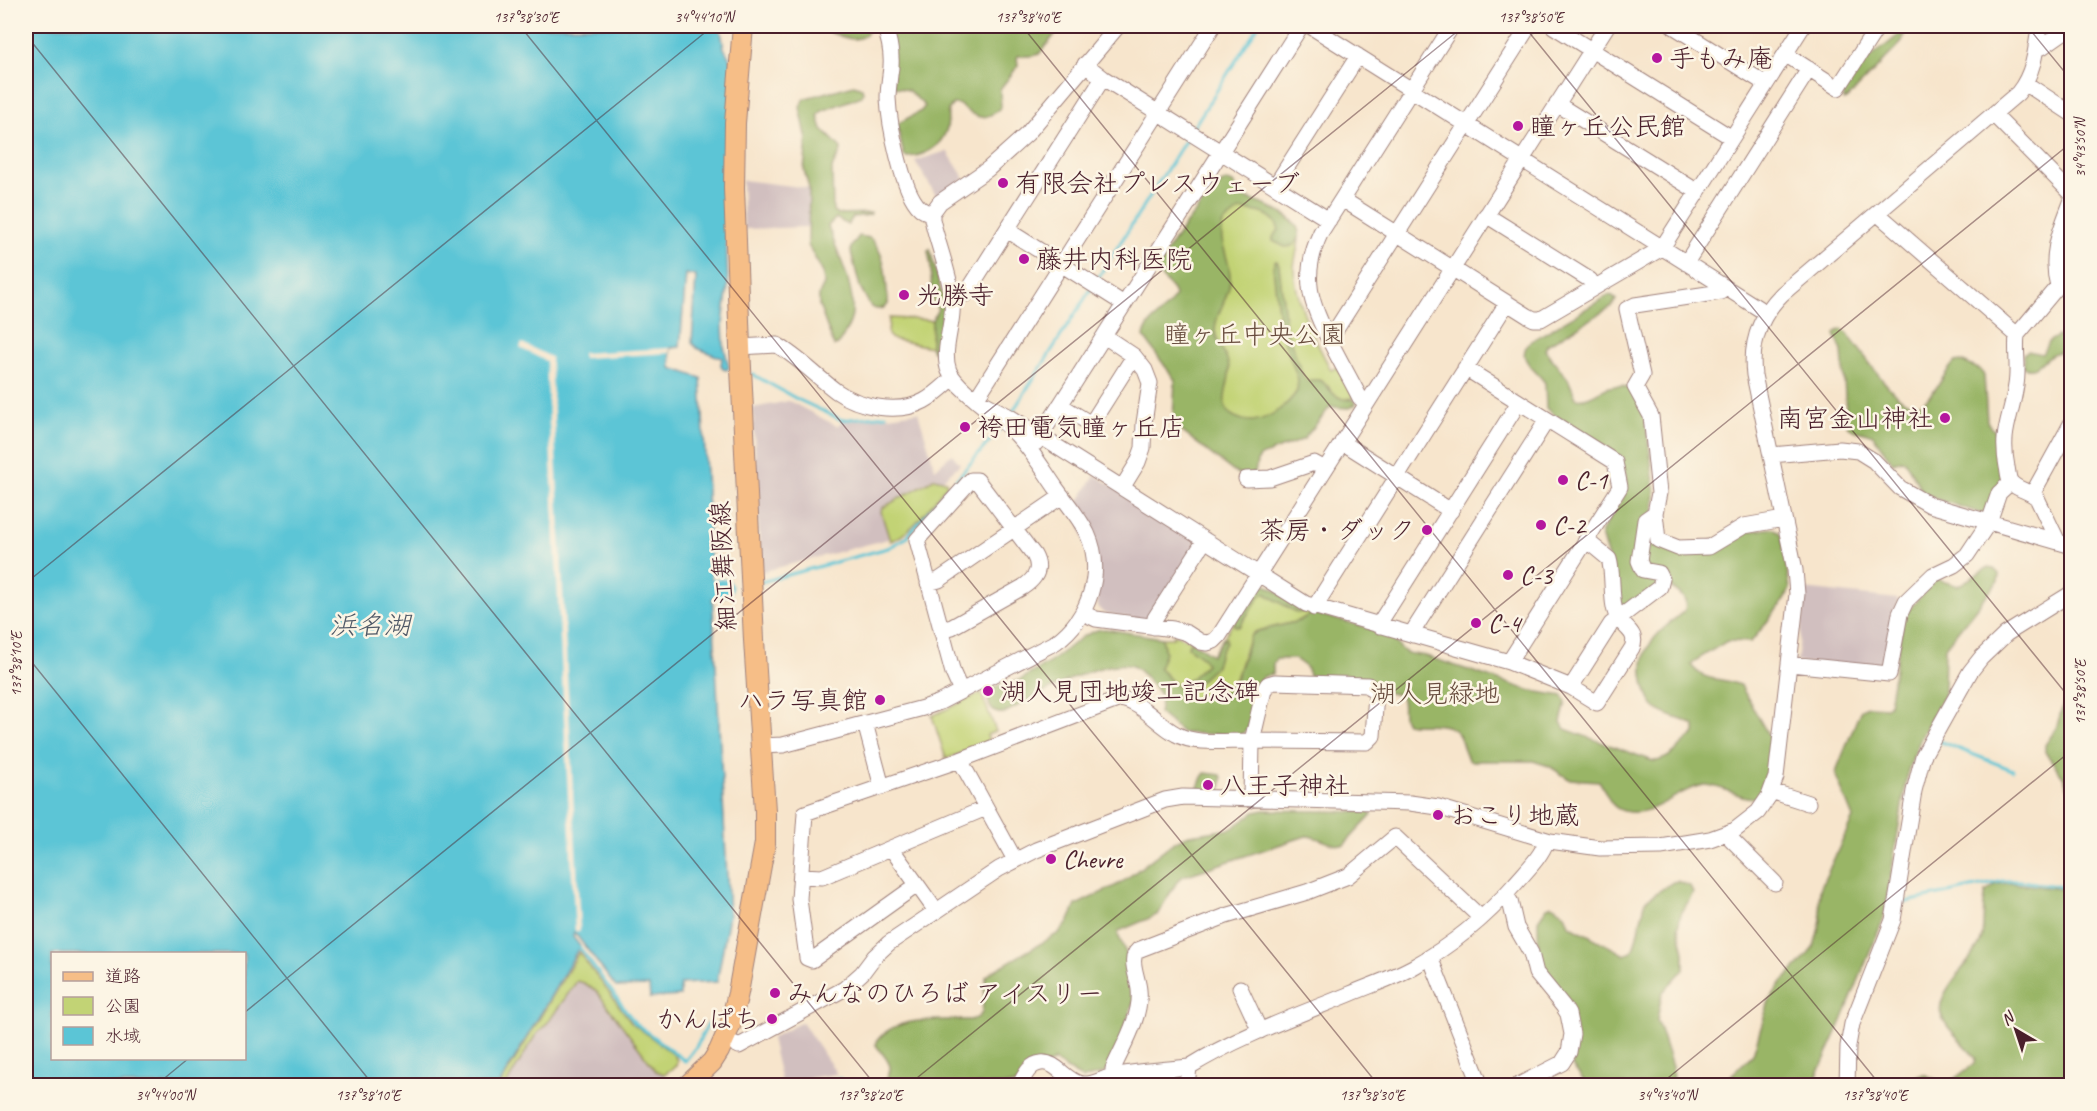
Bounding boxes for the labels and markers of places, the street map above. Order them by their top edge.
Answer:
place label: 手もみ庵 [1669,42,1773,75]
marker: 手もみ庵 [1650,51,1664,65]
place label: 瞳ヶ丘公民館 [1530,110,1686,143]
marker: 瞳ヶ丘公民館 [1511,119,1525,133]
place label: 有限会社プレスウェーブ [1015,167,1300,200]
marker: 有限会社プレスウェーブ [996,176,1010,190]
place label: 藤井内科医院 [1036,243,1192,276]
marker: 藤井内科医院 [1017,252,1031,266]
place label: 光勝寺 [916,279,994,312]
marker: 光勝寺 [897,288,911,302]
place label: 南宮金山神社 [1777,402,1933,435]
place label: 袴田電気瞳ヶ丘店 [977,411,1185,444]
marker: 南宮金山神社 [1938,411,1952,425]
marker: 袴田電気瞳ヶ丘店 [958,420,972,434]
place label: C-1 [1575,464,1609,497]
marker: C-1 [1556,473,1570,487]
place label: C-2 [1553,509,1588,542]
place label: 茶房・ダック [1259,514,1415,547]
marker: C-2 [1534,518,1548,532]
marker: 茶房・ダック [1420,523,1434,537]
place label: C-3 [1520,559,1555,592]
marker: C-3 [1501,568,1515,582]
place label: C-4 [1488,607,1523,640]
marker: C-4 [1469,616,1483,630]
place label: 湖人見団地竣工記念碑 [1000,675,1260,708]
place label: ハラ写真館 [738,684,868,717]
marker: 湖人見団地竣工記念碑 [981,684,995,698]
marker: ハラ写真館 [873,693,887,707]
place label: 八王子神社 [1220,769,1350,802]
marker: 八王子神社 [1201,778,1215,792]
place label: おこり地蔵 [1450,799,1580,832]
marker: おこり地蔵 [1431,808,1445,822]
place label: Chevre [1063,843,1124,876]
marker: Chevre [1044,852,1058,866]
place label: みんなのひろば アイスリー [787,977,1103,1010]
marker: みんなのひろば アイスリー [768,986,782,1000]
place label: かんぱち [657,1003,760,1036]
marker: かんぱち [765,1012,779,1026]

